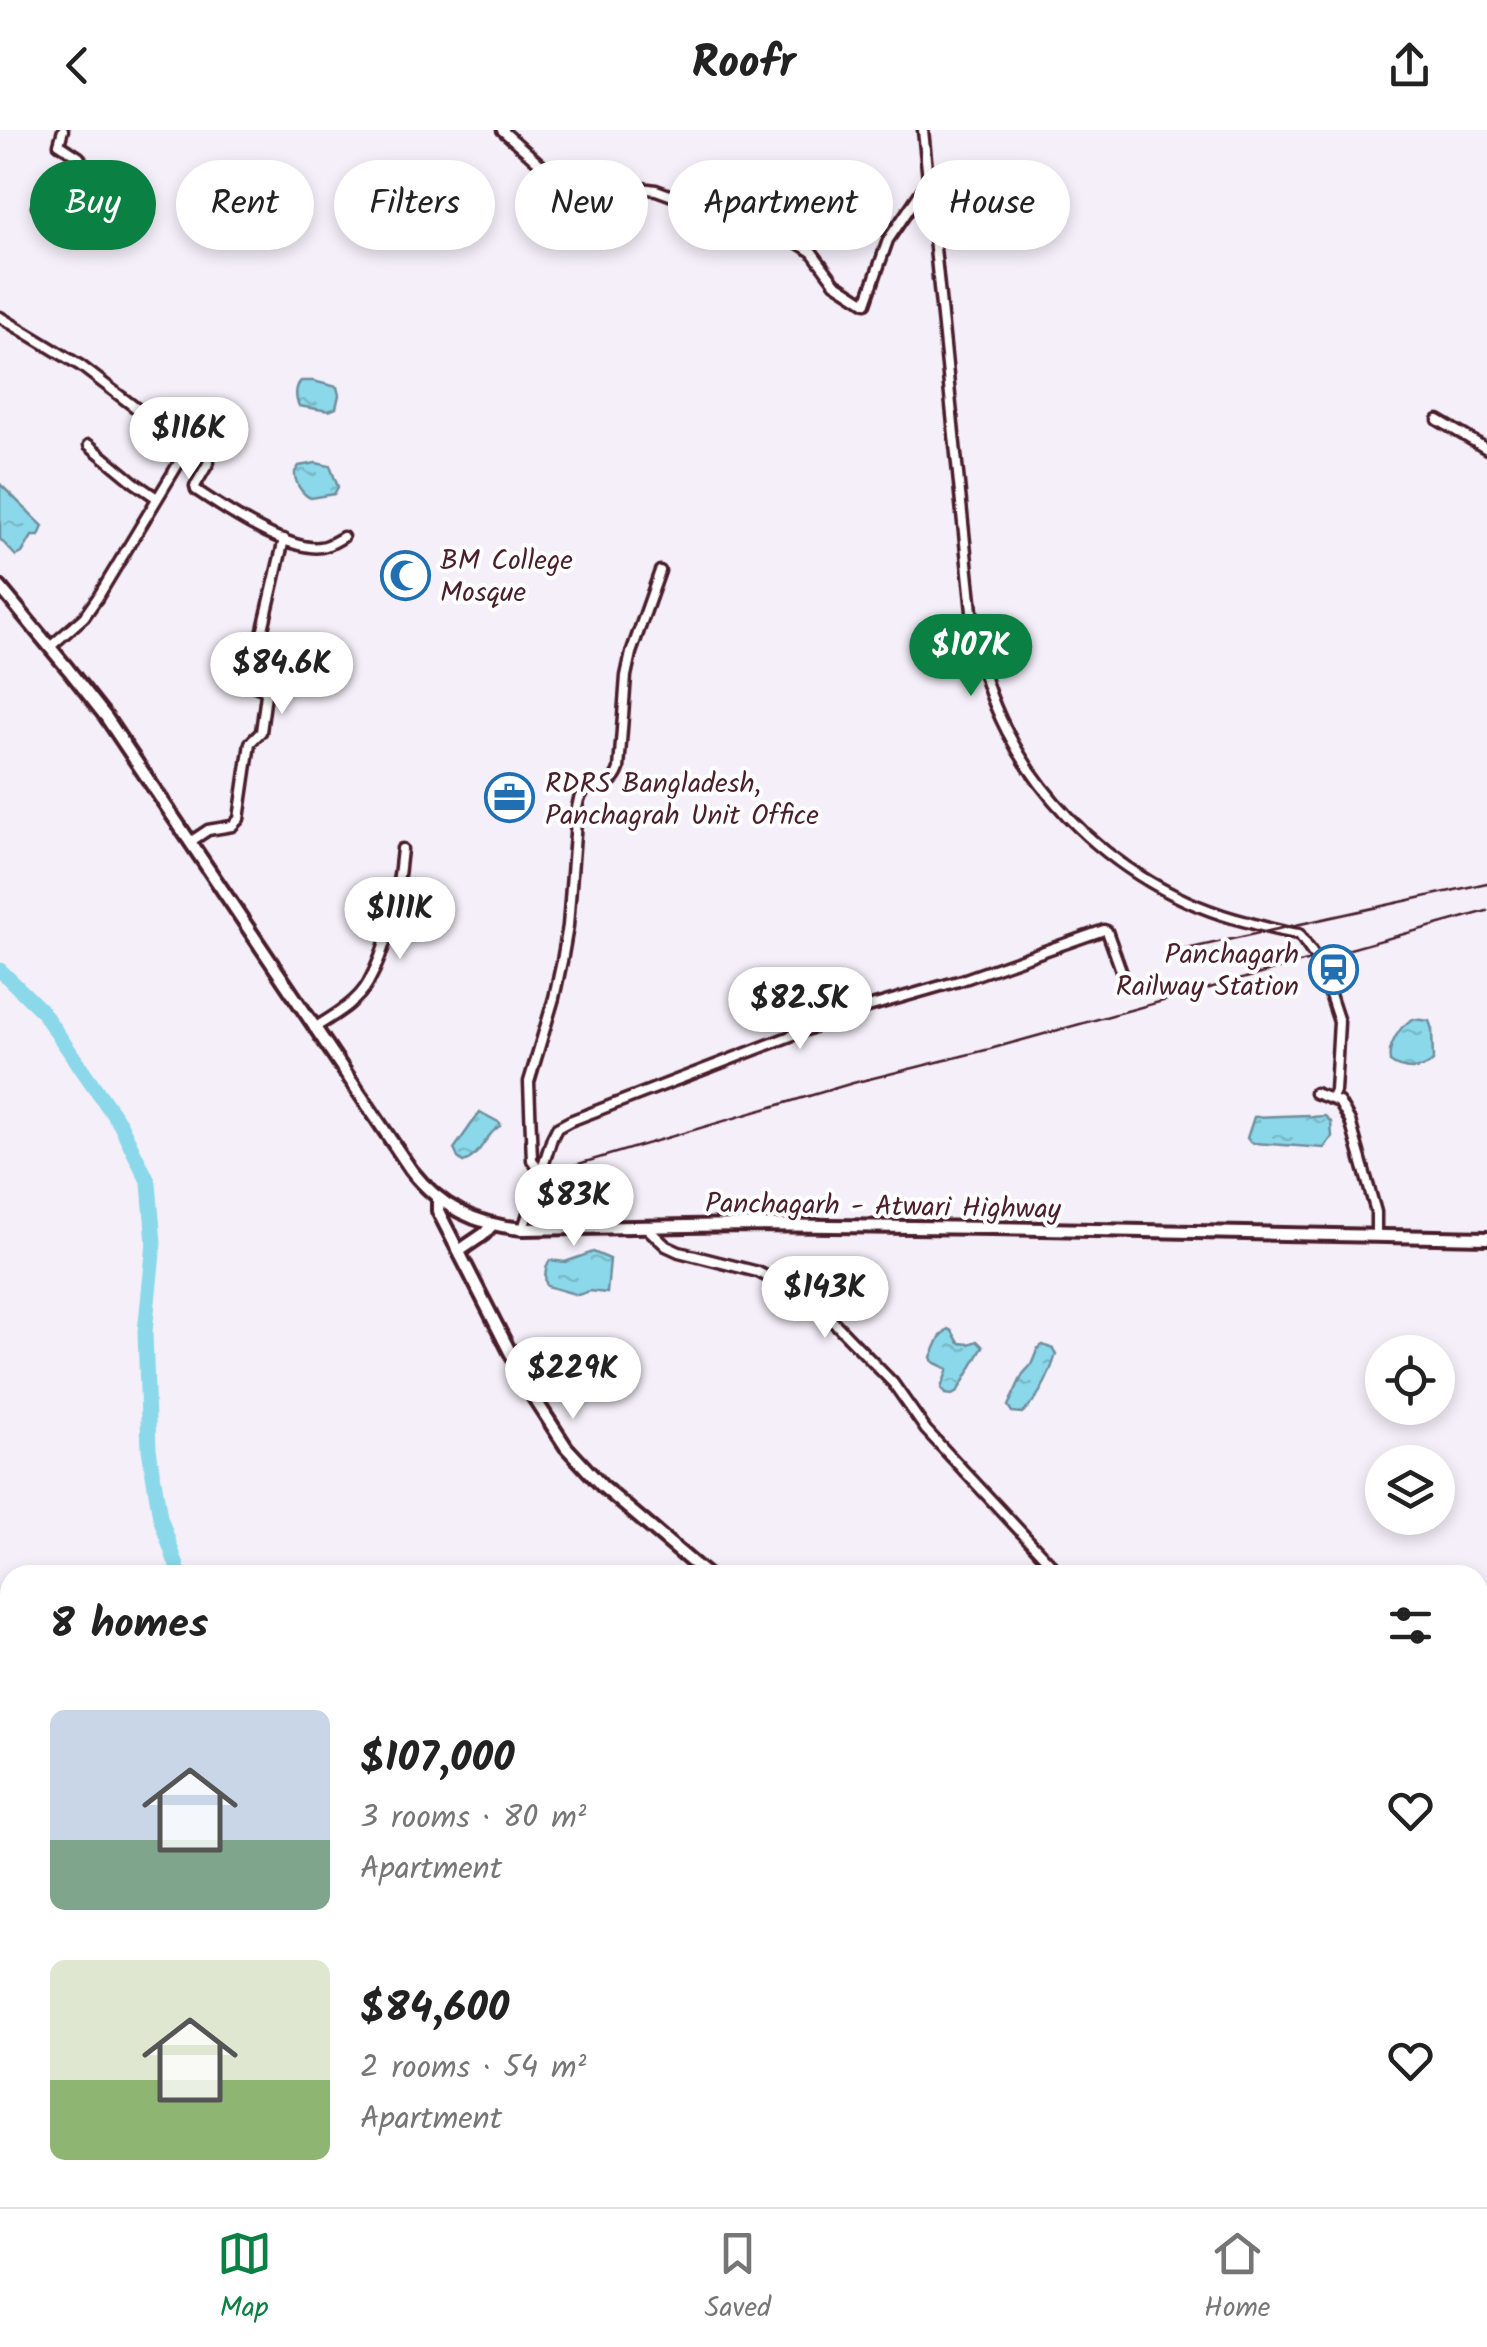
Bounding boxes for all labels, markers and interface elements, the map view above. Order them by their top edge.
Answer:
text: Roofr [692,29,795,101]
icon: back [50,38,105,93]
icon: share [1382,38,1437,93]
chip: Buy [30,160,156,250]
chip: Rent [176,160,314,250]
chip: Filters [334,160,495,250]
chip: New [515,160,648,250]
chip: Apartment [668,160,893,250]
chip: House [913,160,1070,250]
pin: $116K [119,397,259,482]
text: $116K [152,404,226,455]
place label: BM College Mosque [440,539,573,616]
mosque icon: BM College Mosque [379,549,431,601]
pin: $107K [901,614,1041,699]
text: $107K [931,621,1011,672]
pin: $84.6K [201,632,363,717]
text: $84.6K [232,639,332,690]
place label: RDRS Bangladesh, Panchagrah Unit Office [545,762,819,839]
office icon: RDRS Bangladesh, Panchagrah Unit Office [484,772,536,824]
pin: $111K [330,877,470,962]
text: $111K [366,884,434,935]
place label: Panchagarh Railway Station [1116,933,1299,1010]
station icon: Panchagarh Railway Station [1308,943,1360,995]
pin: $82.5K [719,967,881,1052]
text: $82.5K [750,974,850,1025]
pin: $83K [515,1164,633,1249]
text: $83K [537,1171,611,1222]
street label: Panchagarh - Atwari Highway [705,1182,1062,1233]
pin: $143K [755,1256,895,1341]
text: $143K [784,1263,866,1314]
map controls [1365,1335,1455,1535]
button: locate [1365,1335,1455,1425]
pin: $229K [503,1337,643,1422]
text: $229K [527,1344,619,1395]
button: layers [1365,1445,1455,1535]
text: 8 homes [50,1592,208,1659]
icon: filters [1383,1598,1438,1653]
text: $107,000 [360,1726,515,1793]
icon: home [130,1750,250,1870]
icon: heart [1383,1783,1438,1838]
text: 3 rooms · 80 m² [360,1793,586,1844]
text: Apartment [360,1844,502,1895]
text: $84,600 [360,1976,509,2043]
icon: home [130,2000,250,2120]
icon: heart [1383,2033,1438,2088]
text: 2 rooms · 54 m² [360,2043,586,2094]
text: Apartment [360,2094,502,2145]
tab: Map [217,2226,272,2331]
tab: Saved [705,2226,771,2331]
tab: Home [1204,2226,1270,2331]

